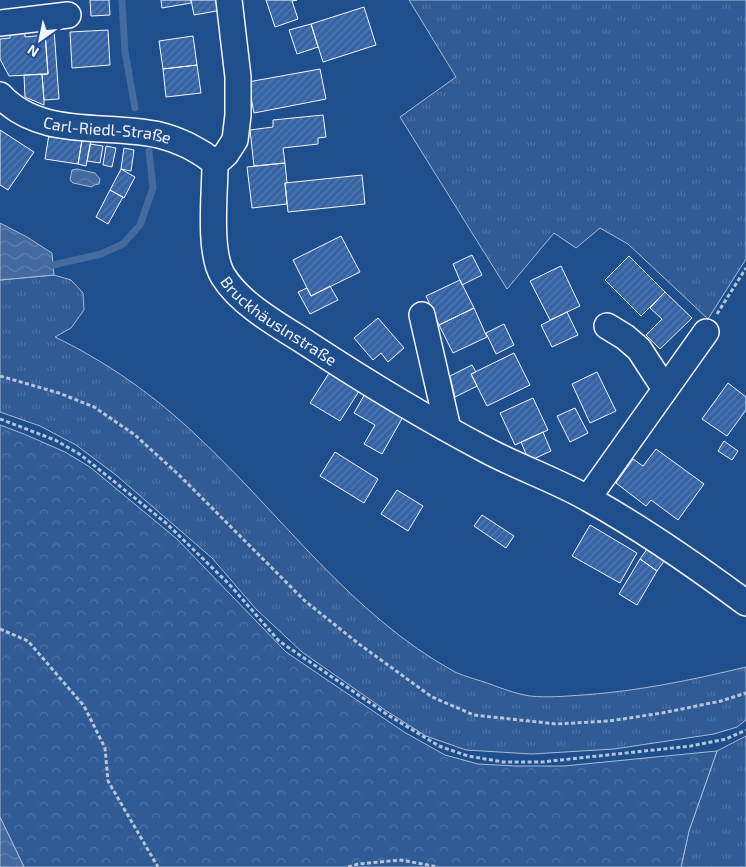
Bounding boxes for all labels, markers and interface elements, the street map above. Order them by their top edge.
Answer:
north arrow [15,15,65,65]
text: N [24,41,42,61]
street label: Carl-Riedl-Straße [41,112,174,147]
street label: Bruckhäuslnstraße [217,272,341,369]

